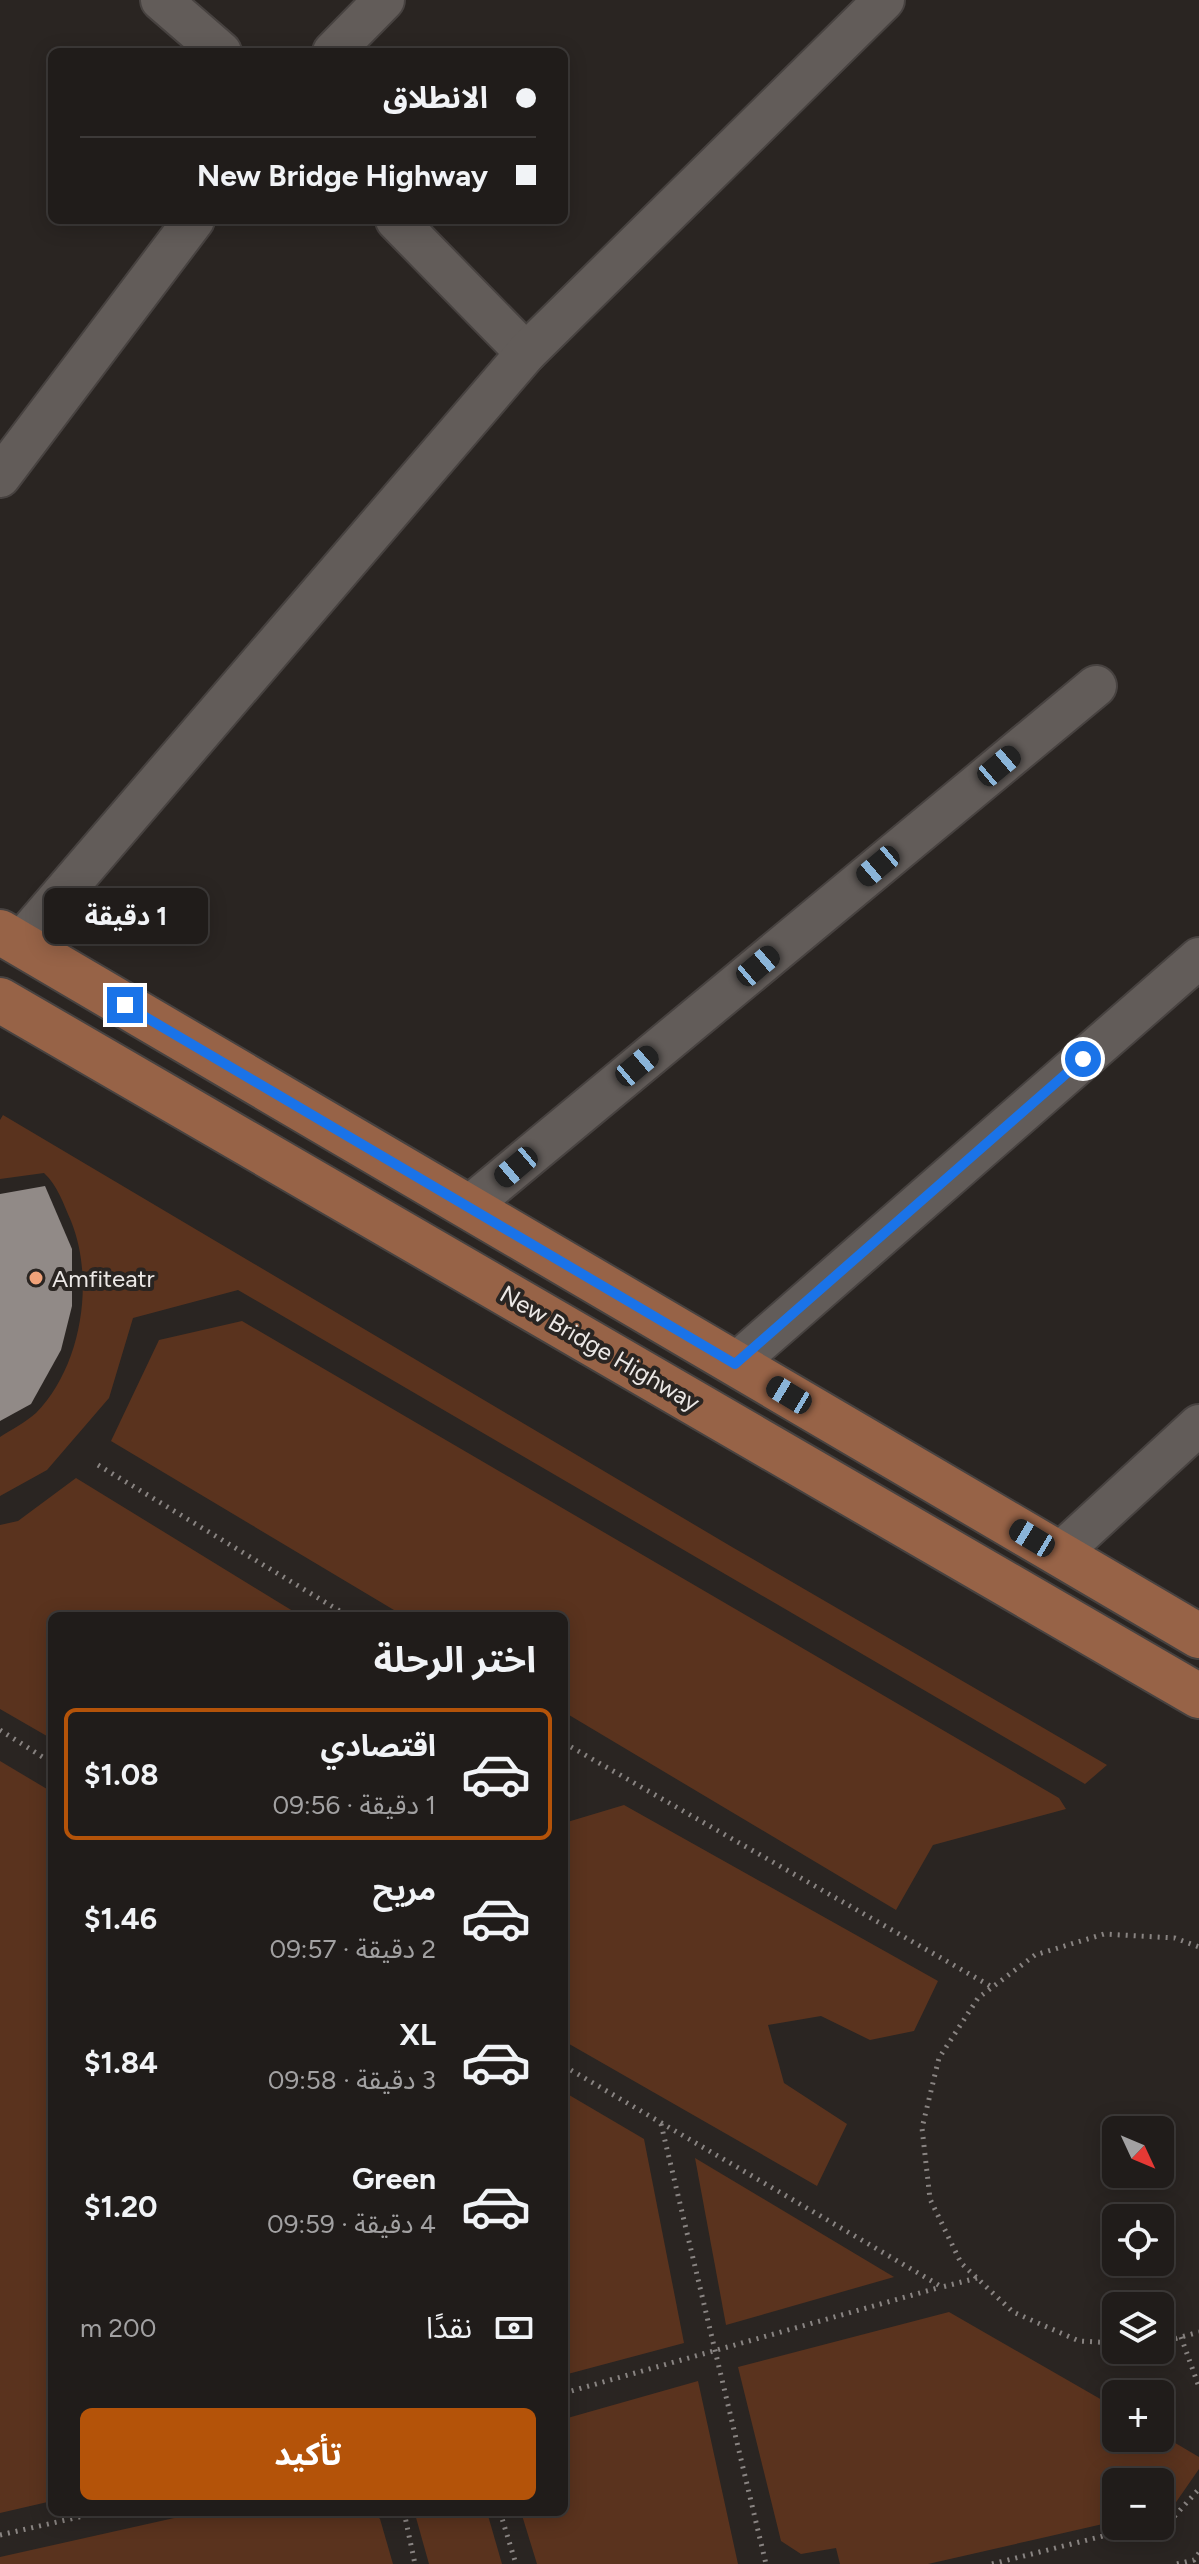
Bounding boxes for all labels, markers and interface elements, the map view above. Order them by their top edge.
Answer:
text: الانطلاق [383,79,488,116]
text: New Bridge Highway [197,157,488,194]
car [973,741,1025,791]
car [852,841,904,891]
callout: 1 دقيقة [43,889,207,945]
text: 1 دقيقة [85,900,167,932]
car [732,941,784,991]
route end [107,987,143,1023]
car [611,1041,663,1091]
route start [1065,1041,1101,1077]
car [490,1142,542,1192]
place label: Amfiteatr [52,1264,155,1293]
marker: Amfiteatr [27,1269,45,1287]
street label: New Bridge Highway [495,1279,705,1417]
car [762,1372,816,1418]
car [1005,1515,1059,1561]
text: اختر الرحلة [374,1638,536,1681]
text: اقتصادي [321,1727,436,1764]
icon: car [460,1738,532,1810]
text: $1.08 [84,1756,159,1793]
text: 1 دقيقة · 09:56 [273,1789,436,1821]
text: مريح [373,1871,436,1908]
icon: car [460,1882,532,1954]
text: $1.46 [84,1900,157,1937]
text: 2 دقيقة · 09:57 [269,1933,436,1965]
text: XL [400,2016,436,2053]
icon: car [460,2026,532,2098]
text: $1.84 [84,2044,158,2081]
text: 3 دقيقة · 09:58 [268,2064,436,2096]
north arrow [1102,2116,1174,2188]
map controls [1102,2116,1174,2540]
text: Green [352,2160,436,2197]
icon: car [460,2170,532,2242]
text: $1.20 [84,2188,158,2225]
button: locate [1102,2204,1174,2276]
text: 4 دقيقة · 09:59 [267,2208,436,2240]
button: layers [1102,2292,1174,2364]
icon: cash [492,2306,536,2350]
text: نقدًا [426,2309,472,2346]
text: 200 m [80,2312,156,2344]
button: + [1102,2380,1174,2452]
button: تأكيد [80,2408,536,2500]
button: − [1102,2468,1174,2540]

